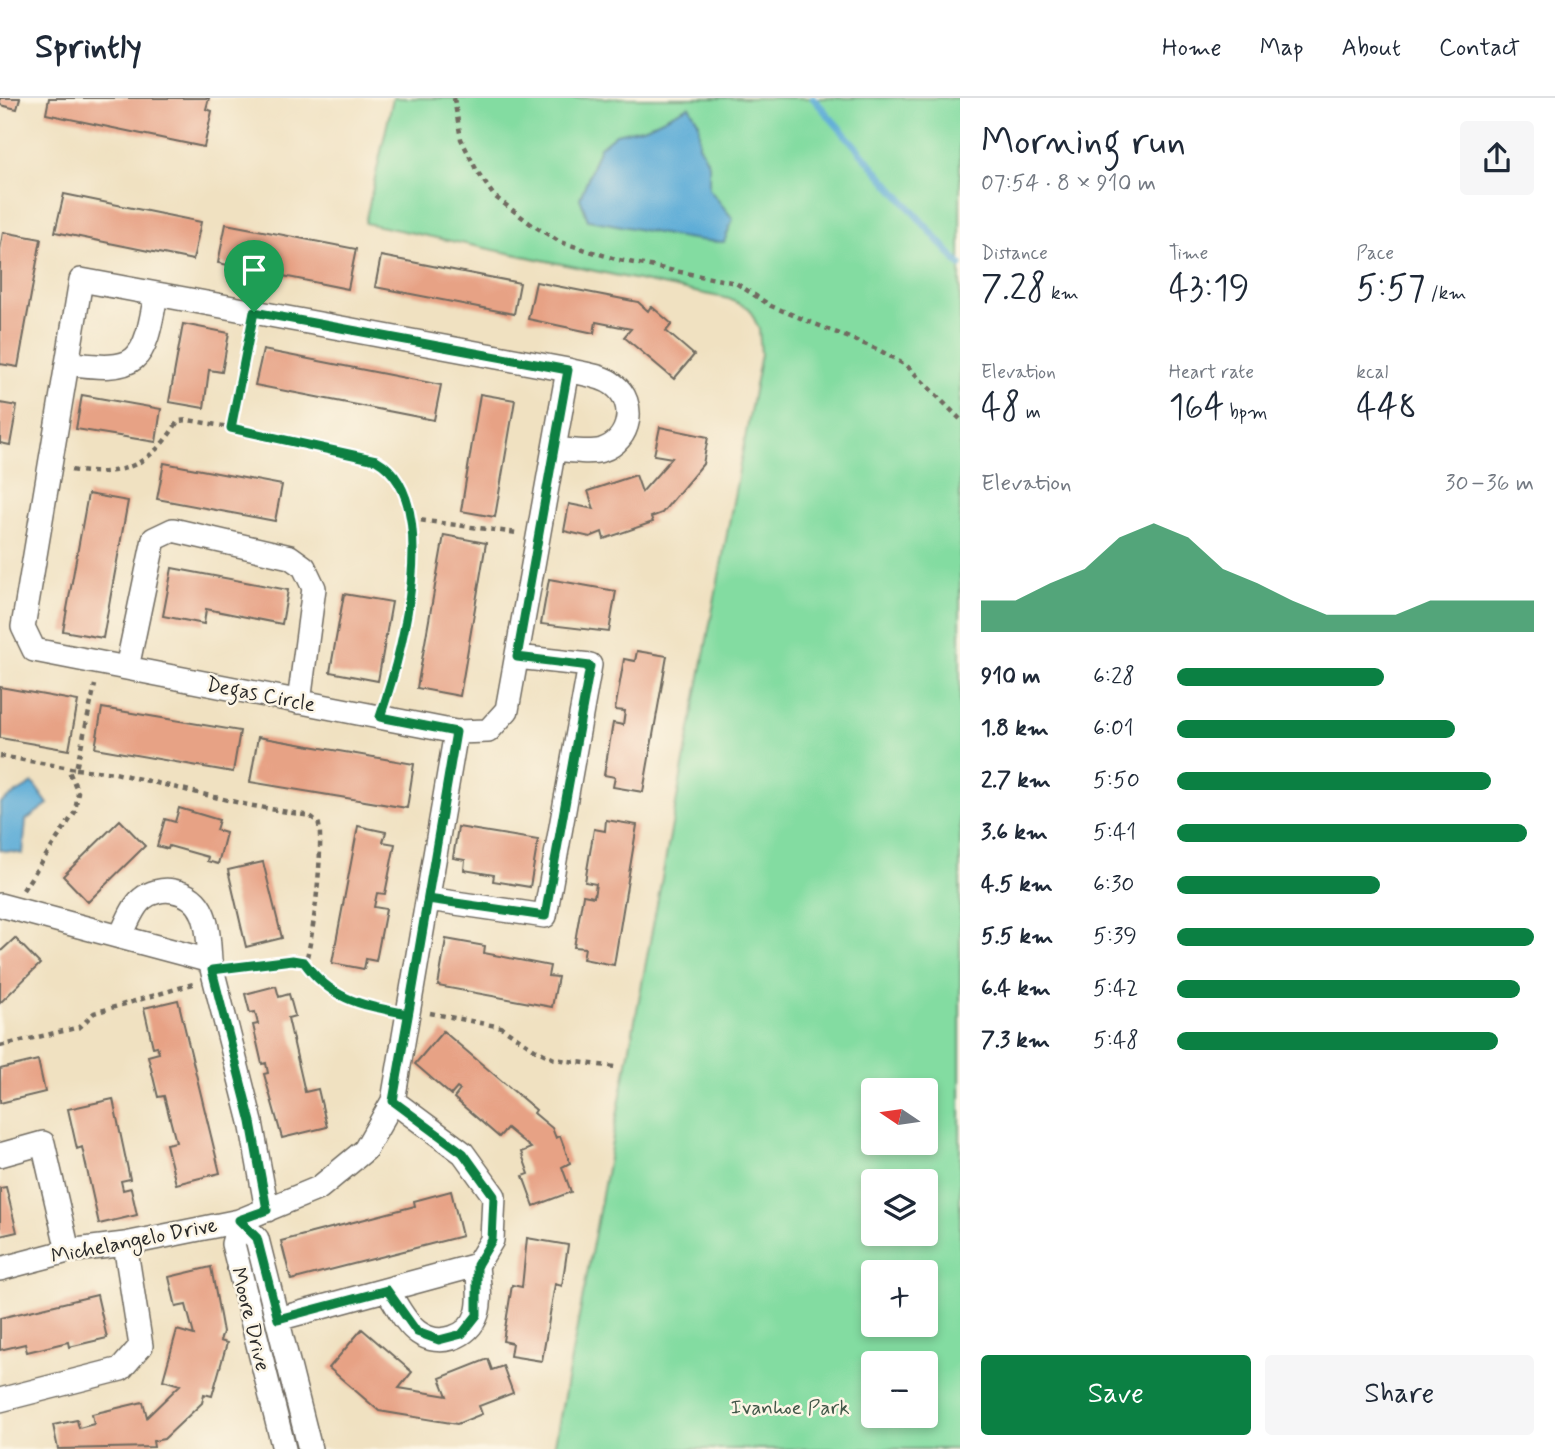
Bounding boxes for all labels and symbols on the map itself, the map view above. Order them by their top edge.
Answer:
pin [224,240,284,312]
street label: Degas Circle [204,671,318,721]
north arrow [861,1078,938,1155]
street label: Michelangelo Drive [49,1211,220,1272]
street label: Moore Drive [224,1264,276,1374]
park label: Ivanhoe Park [730,1394,850,1422]

